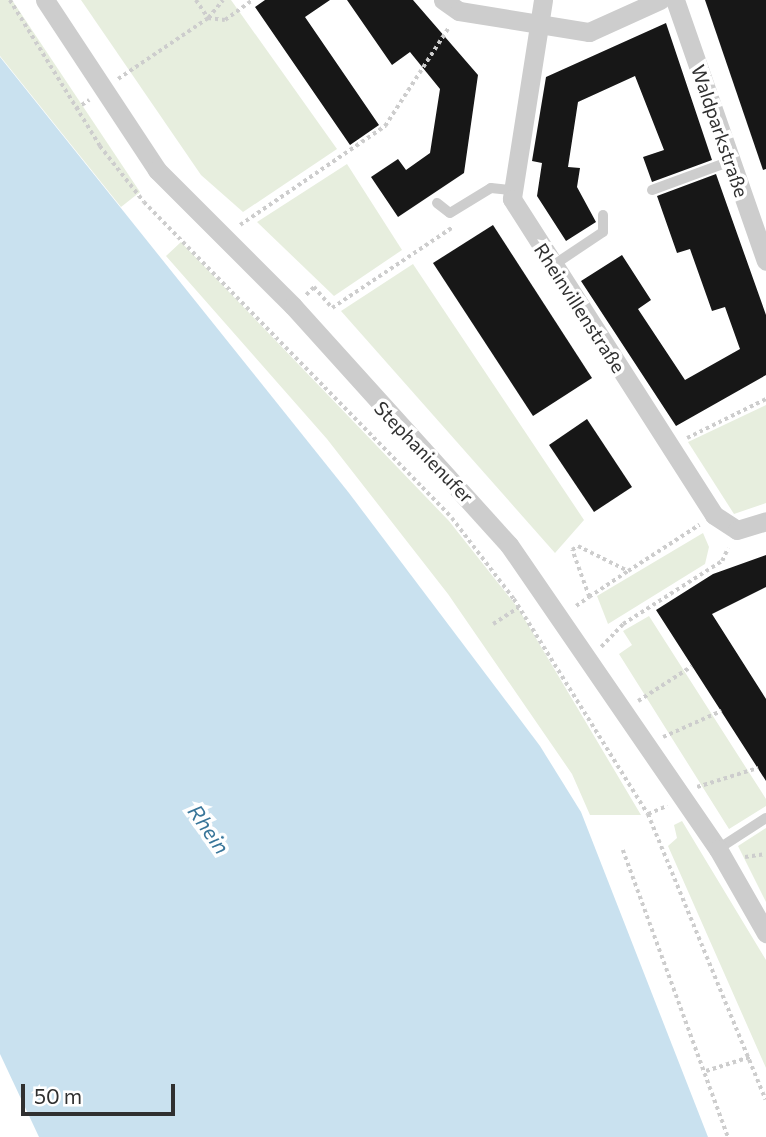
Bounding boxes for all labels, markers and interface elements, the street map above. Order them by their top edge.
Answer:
street label: Waldparkstraße [687,62,753,200]
street label: Rheinvillenstraße [530,239,630,377]
street label: Stephanienufer [370,396,478,508]
water label: Rhein [183,799,235,859]
scale bar [24,1070,178,1114]
text: 50 m [34,1083,82,1108]

